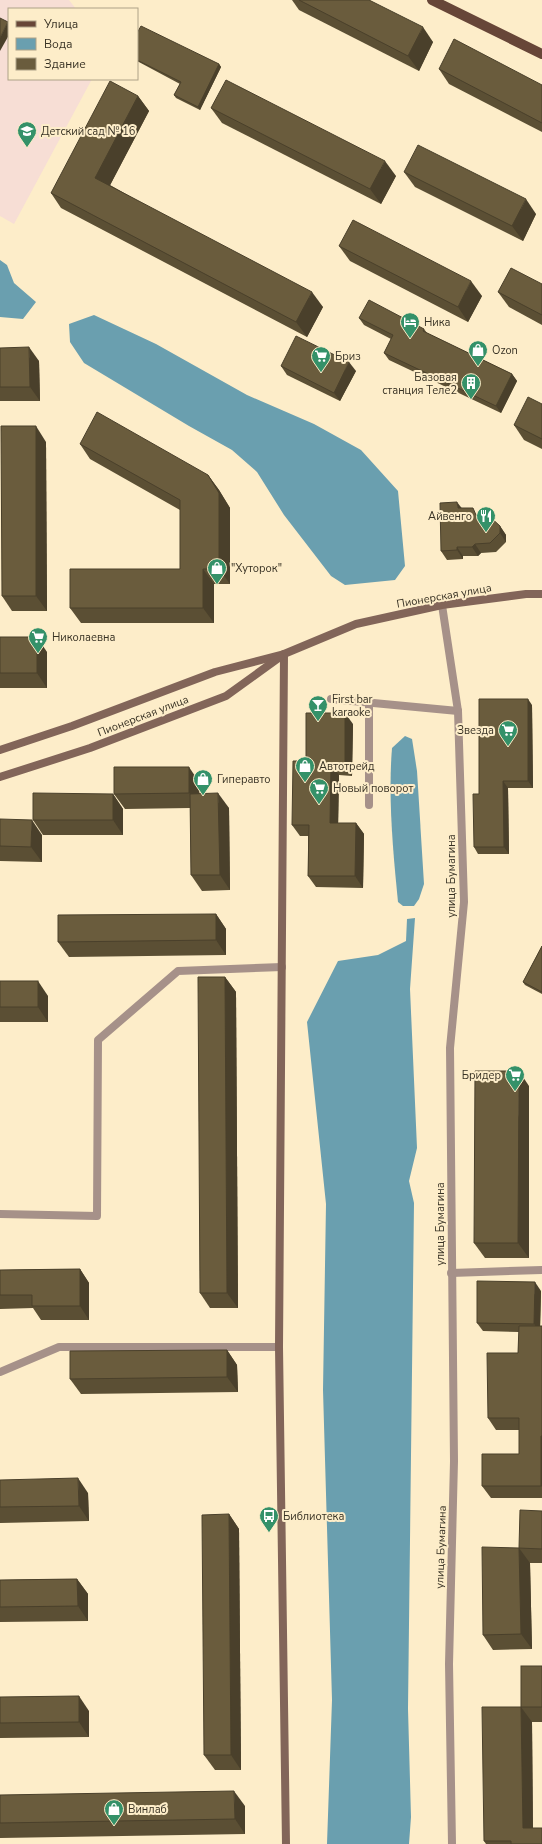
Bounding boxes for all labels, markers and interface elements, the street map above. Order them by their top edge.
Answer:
legend [8,8,138,80]
text: Улица [43,16,78,32]
text: Вода [44,36,72,52]
text: Здание [44,56,86,72]
school or university icon: Детский сад № 16 [16,120,38,148]
place label: Детский сад № 16 [41,124,136,139]
hotel icon: Ника [399,311,421,339]
place label: Ника [424,315,451,330]
shop icon: Ozon [467,339,489,367]
place label: Ozon [492,343,518,358]
supermarket icon: Бриз [310,345,332,373]
place label: Бриз [335,349,361,364]
place label: Базовая станция Теле2 [382,370,457,398]
building icon: Базовая станция Теле2 [460,372,482,400]
restaurant icon: Айвенго [475,505,497,533]
place label: Айвенго [428,509,472,524]
shop icon: "Хуторок" [206,557,228,585]
place label: "Хуторок" [231,561,282,576]
street label: Пионерская улица [395,580,493,612]
supermarket icon: Николаевна [27,626,49,654]
place label: Николаевна [52,630,115,645]
street label: Пионерская улица [95,692,191,740]
place label: First bar karaoke [332,692,373,720]
bar icon: First bar karaoke [307,694,329,722]
supermarket icon: Звезда [497,719,519,747]
place label: Звезда [457,723,494,738]
shop icon: Автотрейд [294,755,316,783]
place label: Автотрейд [319,759,375,774]
shop icon: Гиперавто [192,768,214,796]
place label: Гиперавто [217,772,271,787]
supermarket icon: Новый поворот [308,777,330,805]
place label: Новый поворот [333,781,414,796]
street label: улица Бумагина [444,834,459,918]
supermarket icon: Бридер [504,1064,526,1092]
place label: Бридер [462,1068,501,1083]
street label: улица Бумагина [433,1182,448,1266]
bus stop icon: Библиотека [258,1505,280,1533]
street label: улица Бумагина [432,1505,450,1589]
place label: Библиотека [283,1509,344,1524]
shop icon: Винлаб [103,1798,125,1826]
place label: Винлаб [128,1802,167,1817]

